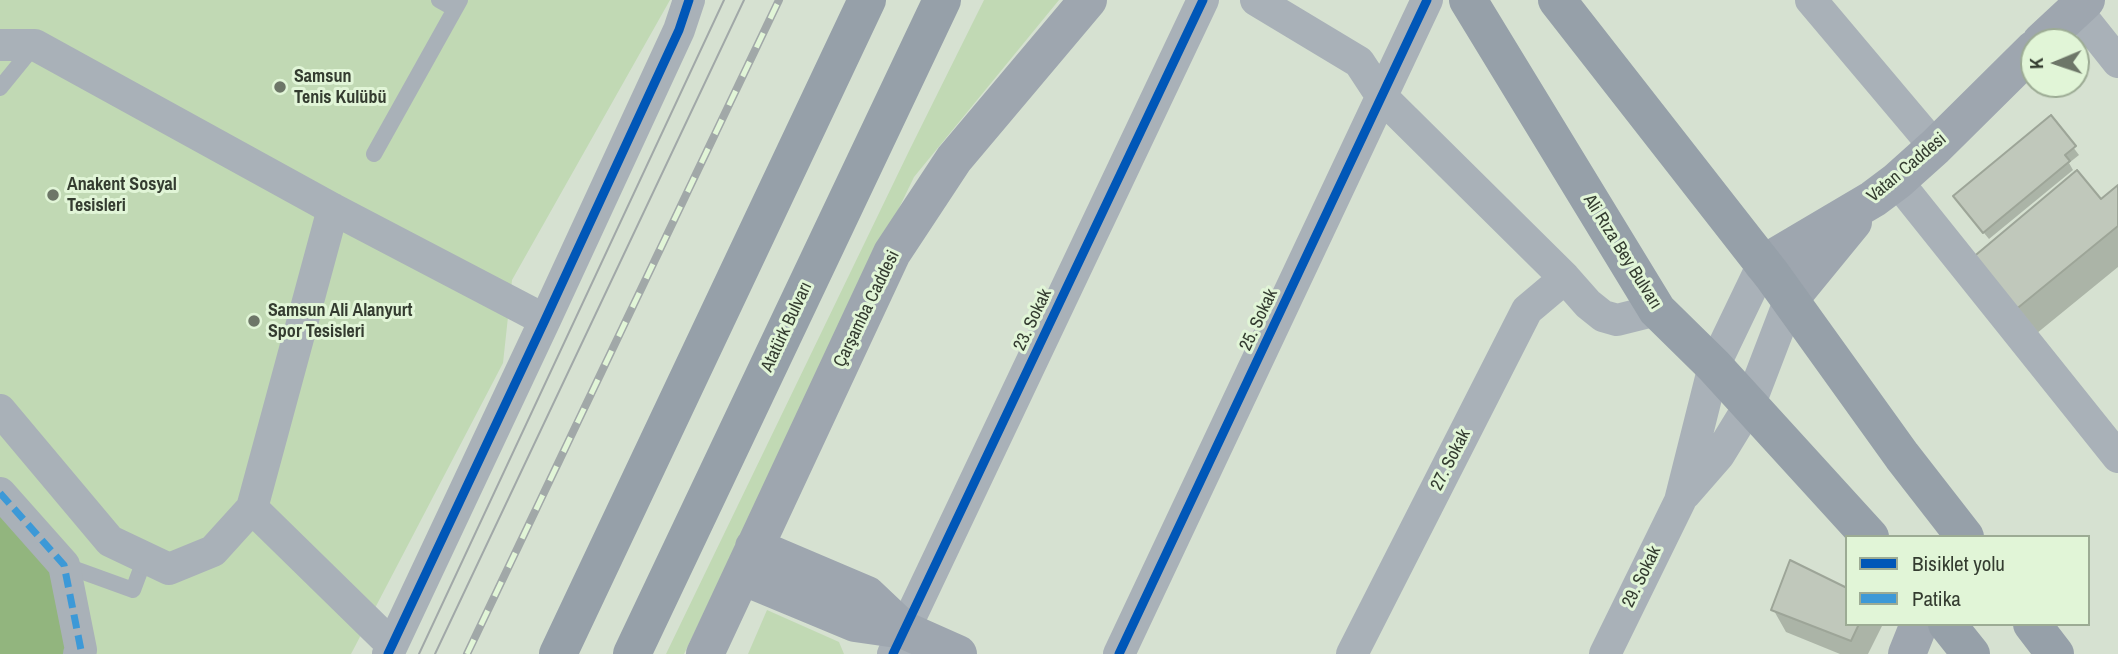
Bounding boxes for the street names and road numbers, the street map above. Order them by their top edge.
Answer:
street label: Vatan Caddesi [1863,129,1951,207]
street label: Ali Rıza Bey Bulvarı [1578,191,1666,313]
street label: Çarşamba Caddesi [829,247,905,371]
street label: Atatürk Bulvarı [757,279,817,375]
street label: 23. Sokak [1009,286,1057,354]
street label: 25. Sokak [1235,286,1283,354]
street label: 27. Sokak [1426,426,1476,494]
street label: 29. Sokak [1618,543,1666,611]

